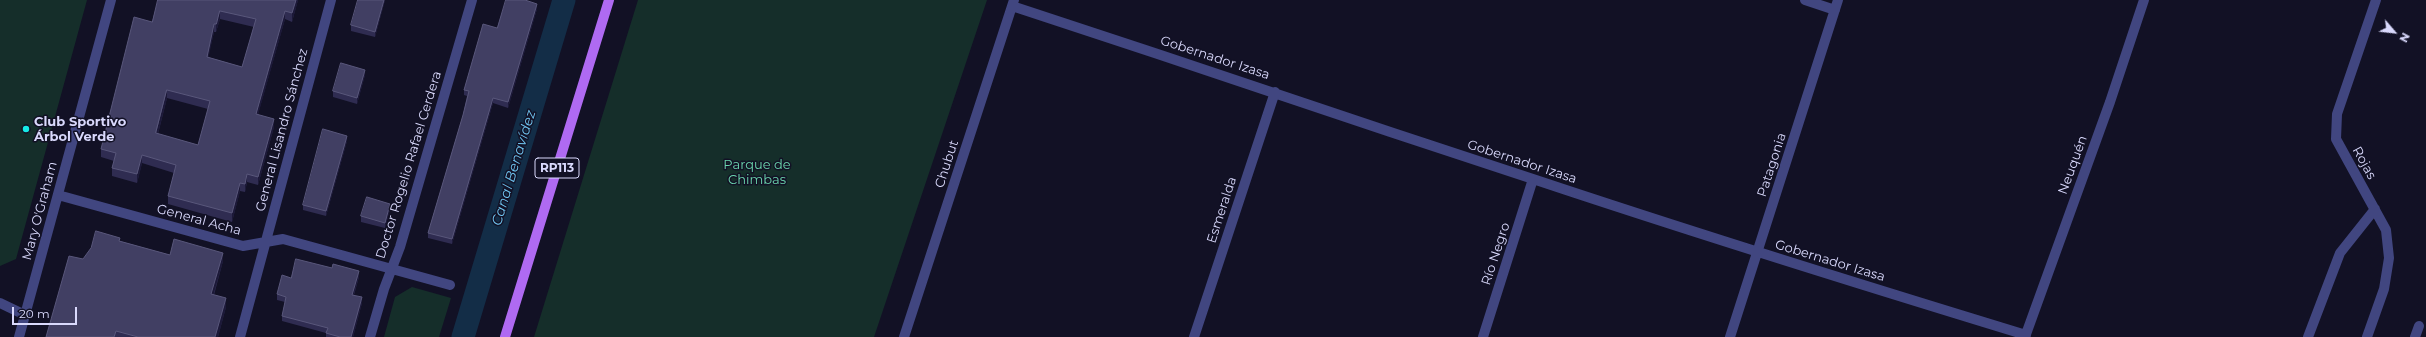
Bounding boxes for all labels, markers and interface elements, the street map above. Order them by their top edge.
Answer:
north arrow [2374,12,2414,52]
text: N [2396,30,2413,45]
street label: Gobernador Izasa [1158,33,1272,83]
street label: General Lisandro Sánchez [253,47,311,213]
street label: Doctor Rogelio Rafael Cerdera [373,69,445,261]
water label: Canal Benavídez [488,108,540,228]
place label: Club Sportivo Árbol Verde [34,114,126,145]
marker: Club Sportivo Árbol Verde [21,124,31,134]
street label: Patagonia [1754,131,1790,199]
street label: Neuquén [2055,134,2091,196]
street label: Gobernador Izasa [1465,137,1579,187]
street label: Chubut [932,138,962,190]
street label: Rojas [2349,144,2379,182]
park label: Parque de Chimbas [723,157,791,188]
road number: RP113 [535,158,579,178]
street label: Mary O'Graham [19,160,61,262]
street label: Esmeralda [1204,175,1240,245]
street label: General Acha [155,201,243,239]
street label: Río Negro [1479,221,1513,287]
street label: Gobernador Izasa [1773,237,1887,285]
scale bar [14,299,79,325]
text: 20 m [19,306,50,321]

